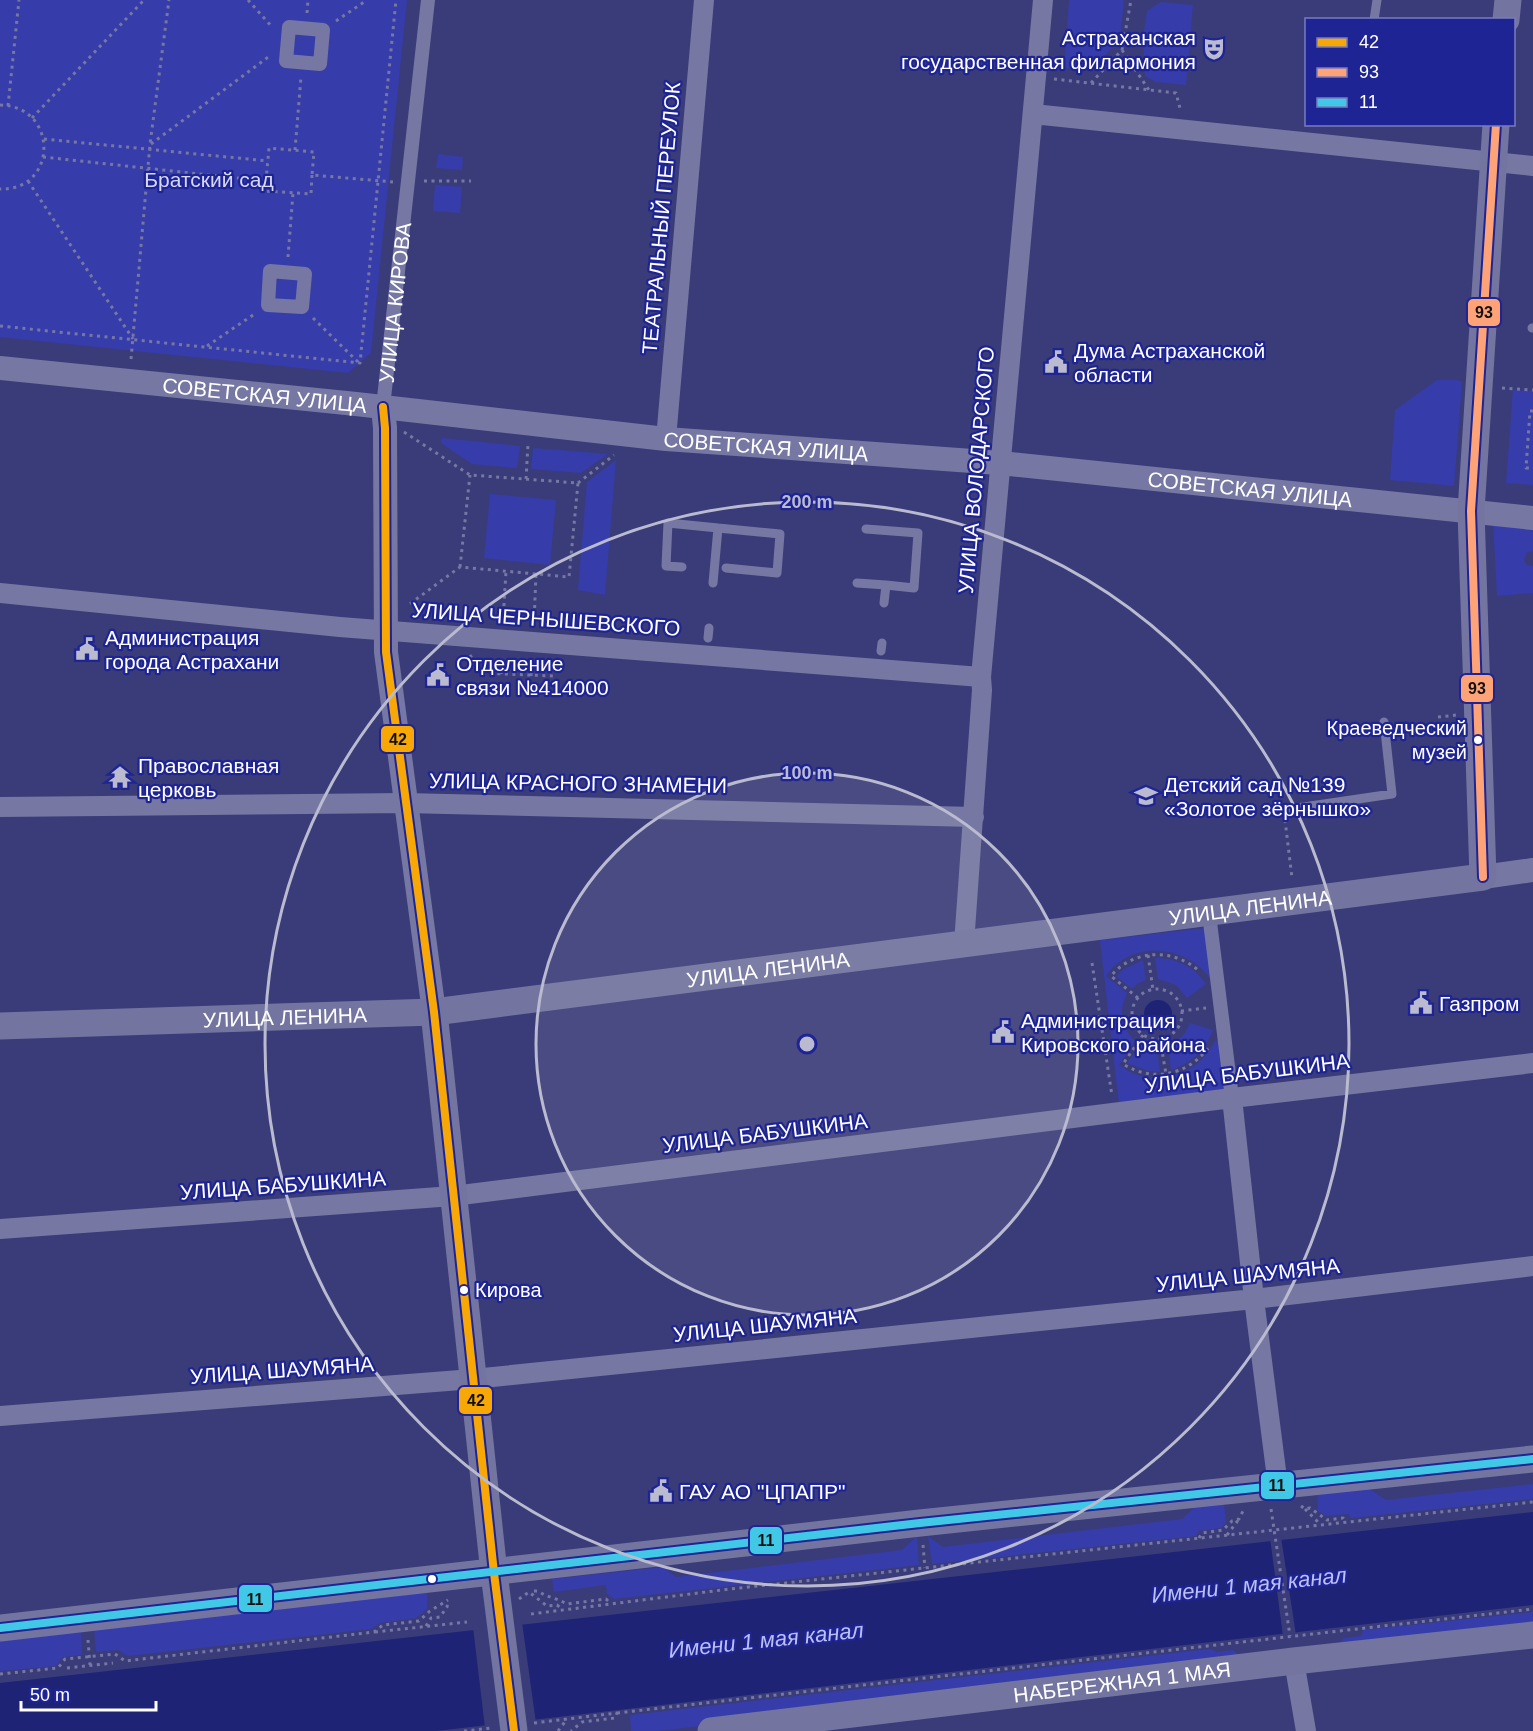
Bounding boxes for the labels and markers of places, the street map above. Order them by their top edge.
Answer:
place label: Астраханская государственная филармония [901,26,1196,73]
theatre icon: Астраханская государственная филармония [1201,36,1227,62]
place label: Дума Астраханской области [1074,339,1265,386]
public building icon: Дума Астраханской области [1043,349,1069,375]
place label: Администрация города Астрахани [105,626,279,673]
public building icon: Администрация города Астрахани [74,636,100,662]
place label: Отделение связи №414000 [456,652,609,699]
public building icon: Отделение связи №414000 [425,662,451,688]
place label: Краеведческий музей [1327,717,1467,763]
marker: Краеведческий музей [1472,734,1484,746]
place label: Православная церковь [138,754,279,801]
temple icon: Православная церковь [107,764,133,790]
place label: Детский сад №139 «Золотое зёрнышко» [1164,773,1371,820]
school or university icon: Детский сад №139 «Золотое зёрнышко» [1133,783,1159,809]
public building icon: Газпром [1408,990,1434,1016]
place label: Газпром [1439,992,1519,1015]
place label: Администрация Кировского района [1021,1009,1206,1056]
public building icon: Администрация Кировского района [990,1019,1016,1045]
centre of rings [797,1034,817,1054]
place label: Кирова [475,1279,542,1301]
marker: Кирова [458,1284,470,1296]
public building icon: ГАУ АО "ЦПАПР" [648,1478,674,1504]
place label: ГАУ АО "ЦПАПР" [679,1480,845,1503]
unlabelled marker [426,1573,438,1585]

